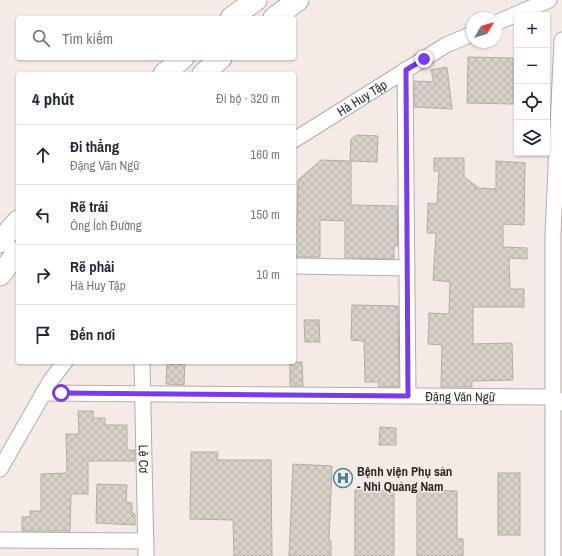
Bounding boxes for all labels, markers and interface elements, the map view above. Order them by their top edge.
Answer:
north arrow [466,12,502,48]
map controls [514,12,550,156]
button: + [514,12,550,48]
search box [16,16,296,60]
icon: search [30,27,52,49]
text: Tìm kiếm [62,28,113,49]
button: − [514,48,550,84]
route end [415,50,433,68]
street label: Hà Huy Tập [334,76,390,120]
button: locate [514,84,550,120]
text: 4 phút [32,87,74,110]
text: Đi bộ · 320 m [216,90,280,107]
button: layers [514,120,550,156]
text: Đi thẳng [70,136,119,157]
icon: ahead [32,144,54,166]
text: 160 m [250,146,280,163]
text: Đặng Văn Ngữ [70,157,139,174]
text: Rẽ trái [70,196,108,217]
icon: left [32,204,54,226]
text: 150 m [250,206,280,223]
text: Ông Ích Đường [70,217,142,234]
text: Rẽ phải [70,256,114,277]
icon: right [32,264,54,286]
text: 10 m [256,266,280,283]
text: Hà Huy Tập [70,277,126,294]
icon: arrive [32,324,54,346]
text: Đến nơi [70,324,115,345]
route start [52,384,70,402]
street label: Đặng Văn Ngữ [425,388,496,406]
street label: Lê Cơ [135,445,152,473]
place label: Bệnh viện Phụ sản - Nhi Quảng Nam [357,463,452,495]
hospital icon: Bệnh viện Phụ sản - Nhi Quảng Nam [332,467,354,489]

